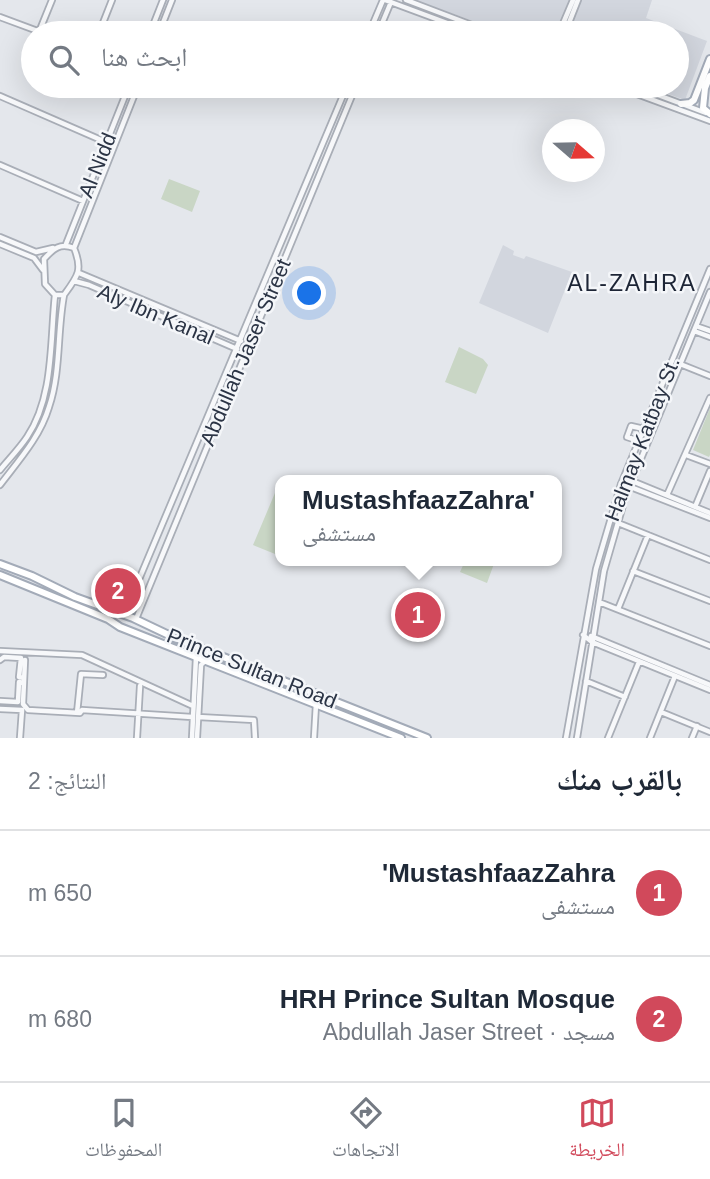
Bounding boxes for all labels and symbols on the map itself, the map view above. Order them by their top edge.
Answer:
north arrow [542,119,605,182]
street label: Al Nidd [74,129,120,201]
street label: Abdullah Jaser Street [195,255,295,449]
district label: AL-ZAHRA [567,270,697,296]
your location [292,276,326,310]
street label: Aly Ibn Kanal [95,279,217,349]
street label: Halmay Katbay St. [600,354,684,524]
pin: 2 [95,565,141,617]
pin: 1 [395,589,441,641]
street label: Prince Sultan Road [164,623,340,713]

